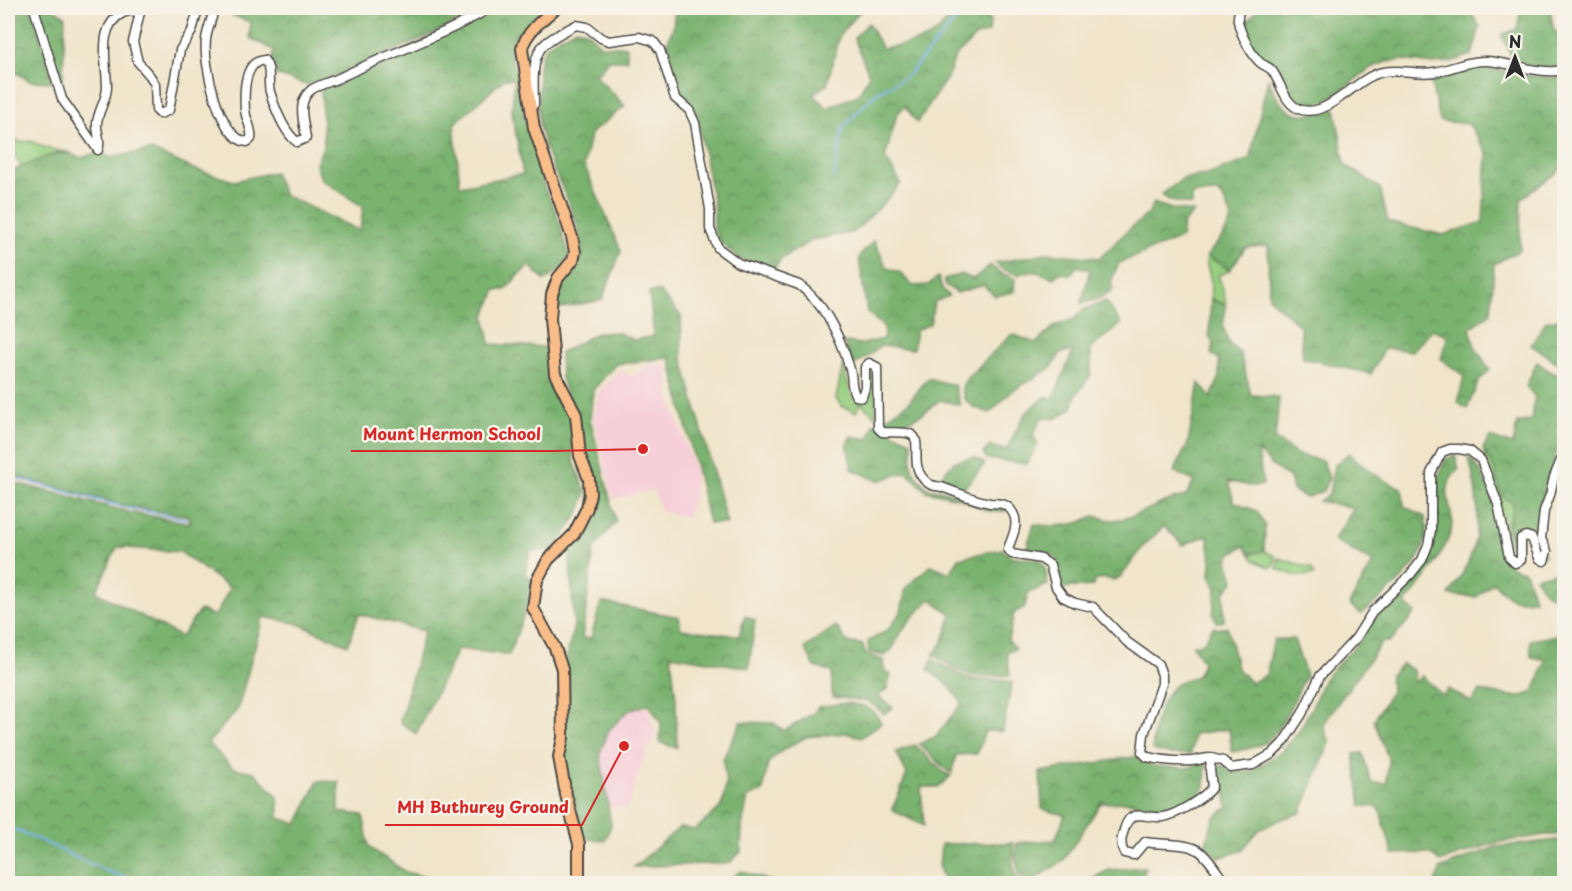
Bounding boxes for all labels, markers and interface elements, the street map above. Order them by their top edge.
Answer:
north arrow [1485,27,1545,87]
text: N [1509,29,1521,53]
callout: Mount Hermon School [351,417,553,451]
text: Mount Hermon School [363,421,541,445]
callout: MH Buthurey Ground [385,791,582,825]
text: MH Buthurey Ground [397,794,569,818]

